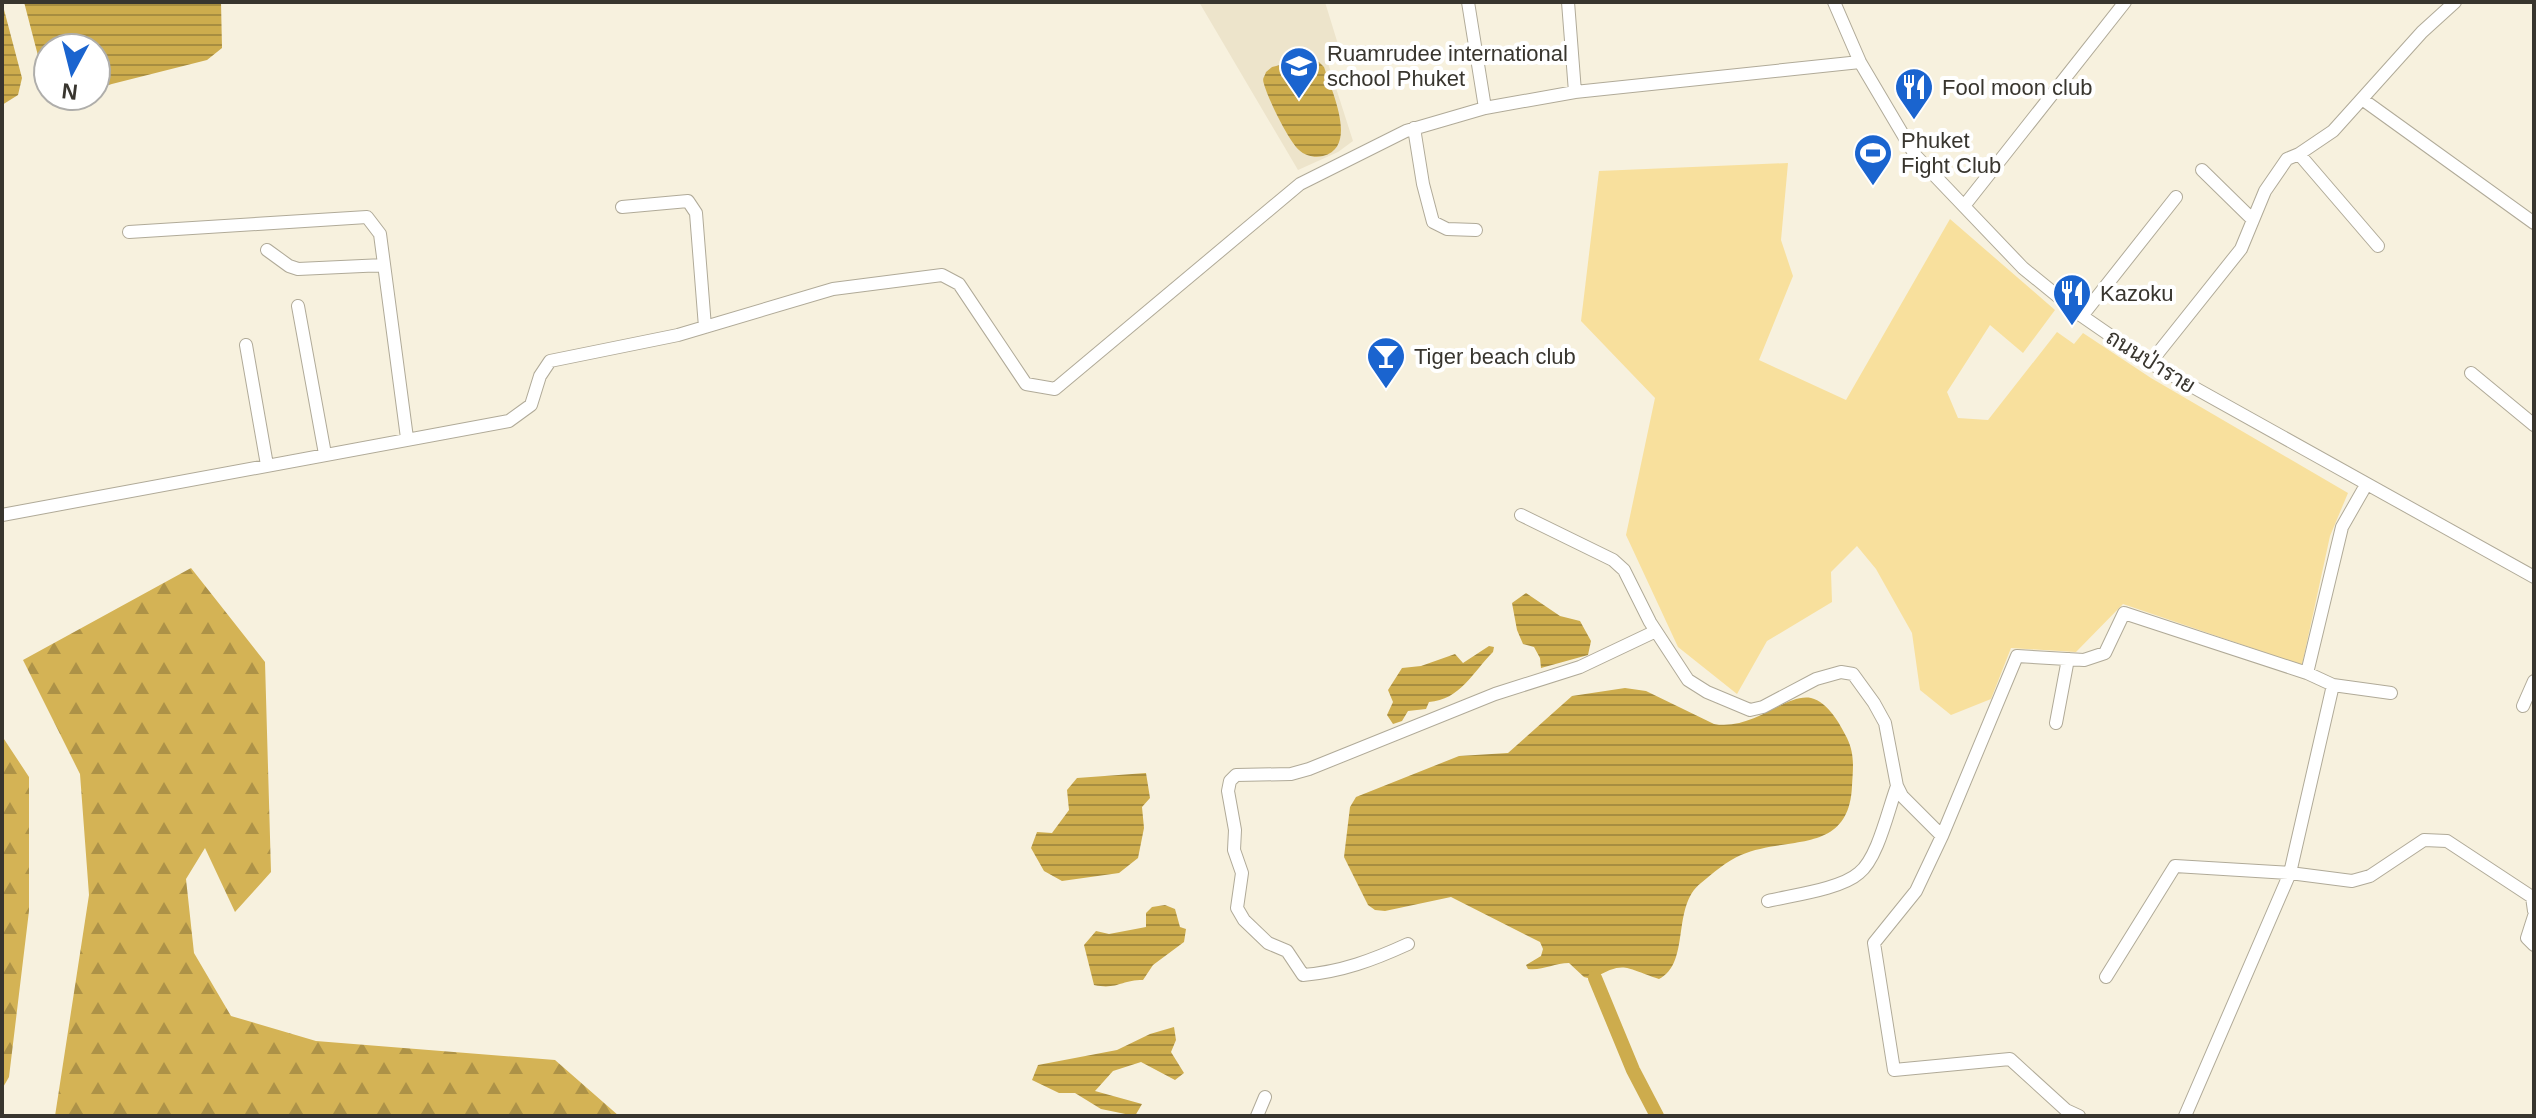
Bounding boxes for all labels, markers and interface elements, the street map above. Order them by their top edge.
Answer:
north arrow [32,32,112,112]
place label: Ruamrudee international school Phuket [1327,41,1568,91]
school or university icon: Ruamrudee international school Phuket [1278,45,1320,100]
restaurant icon: Fool moon club [1893,66,1935,121]
place label: Fool moon club [1942,75,2092,100]
text: N [60,78,79,105]
place label: Phuket Fight Club [1901,128,2001,178]
sports icon: Phuket Fight Club [1852,132,1894,187]
restaurant icon: Kazoku [2051,272,2093,327]
place label: Kazoku [2100,281,2173,306]
street label: ถนนป่าราย [2102,324,2200,398]
bar icon: Tiger beach club [1365,335,1407,390]
place label: Tiger beach club [1414,344,1576,369]

